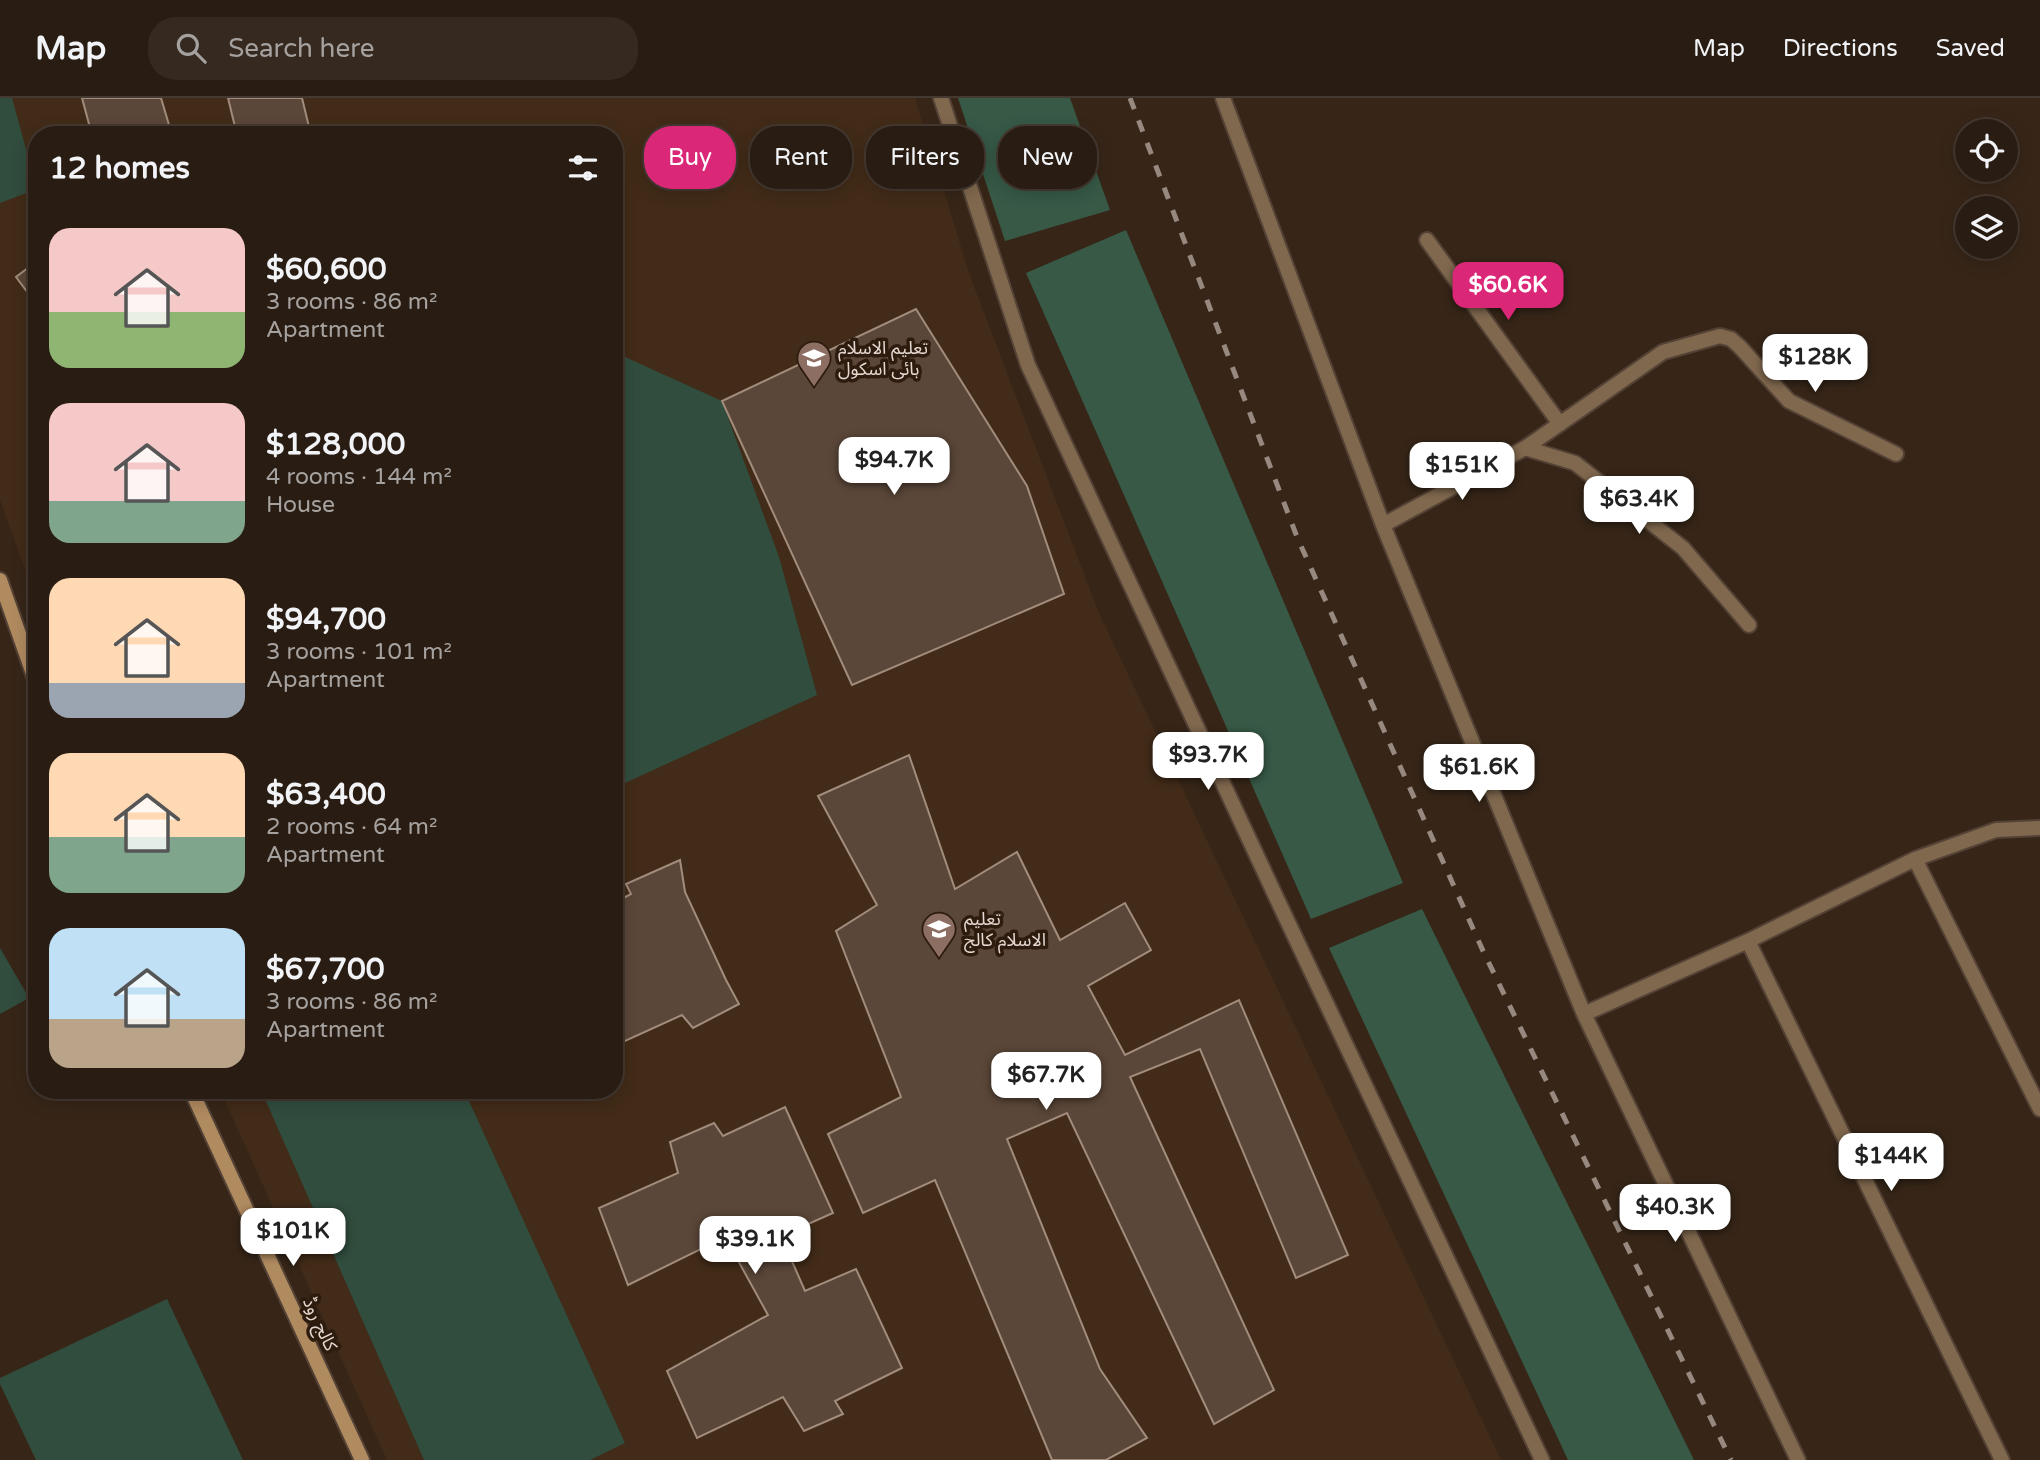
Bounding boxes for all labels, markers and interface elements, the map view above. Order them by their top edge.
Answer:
search box [148,17,638,80]
text: Map [35,29,106,68]
icon: search [172,29,210,67]
text: Search here [228,33,374,64]
text: Map [1693,34,1745,63]
text: Directions [1783,34,1898,63]
text: Saved [1936,34,2005,63]
map controls [1955,119,2018,259]
button: locate [1955,119,2018,182]
chip: Buy [644,126,736,189]
chip: Rent [750,126,852,189]
chip: Filters [866,126,984,189]
chip: New [998,126,1097,189]
icon: filters [564,149,602,187]
text: 12 homes [49,150,190,187]
button: layers [1955,196,2018,259]
text: $60,600 [266,251,386,288]
icon: home [105,256,189,340]
pin: $60.6K [1451,262,1565,322]
text: $60.6K [1469,271,1547,299]
text: 3 rooms · 86 m² [266,288,437,316]
text: Apartment [266,316,385,344]
pin: $128K [1766,334,1864,394]
place label: تعلیم الاسلام ہائی اسکول [838,337,928,380]
school or university icon: تعلیم الاسلام ہائی اسکول [795,339,833,388]
text: $128K [1779,343,1851,371]
text: $128,000 [266,426,405,463]
icon: home [105,431,189,515]
pin: $94.7K [837,438,951,497]
pin: $151K [1413,442,1511,502]
text: $94.7K [855,446,933,474]
text: $151K [1426,451,1498,479]
text: 4 rooms · 144 m² [266,463,452,491]
pin: $63.4K [1582,476,1696,536]
text: $63.4K [1600,485,1678,513]
text: House [266,491,335,519]
text: $94,700 [266,601,386,638]
icon: home [105,606,189,690]
text: 3 rooms · 101 m² [266,638,452,666]
text: Apartment [266,666,385,694]
pin: $93.7K [1151,732,1265,792]
text: $93.7K [1169,741,1247,769]
pin: $61.6K [1422,744,1536,804]
text: $61.6K [1440,753,1518,781]
text: $63,400 [266,776,386,813]
icon: home [105,781,189,865]
text: 2 rooms · 64 m² [266,813,437,841]
text: Apartment [266,841,385,869]
place label: تعلیم الاسلام کالج [964,908,1046,954]
school or university icon: تعلیم الاسلام کالج [920,910,958,959]
text: $67,700 [266,951,385,988]
icon: home [105,956,189,1040]
text: 3 rooms · 86 m² [266,988,437,1016]
text: Apartment [266,1016,385,1044]
pin: $67.7K [989,1052,1103,1112]
text: $67.7K [1007,1061,1085,1089]
pin: $144K [1842,1134,1940,1193]
text: $144K [1855,1142,1927,1170]
pin: $40.3K [1618,1184,1732,1244]
text: $40.3K [1636,1193,1714,1221]
pin: $101K [244,1208,342,1268]
pin: $39.1K [698,1216,812,1276]
text: $101K [257,1217,329,1245]
text: $39.1K [716,1225,794,1253]
street label: کالج روڈ [296,1294,342,1356]

